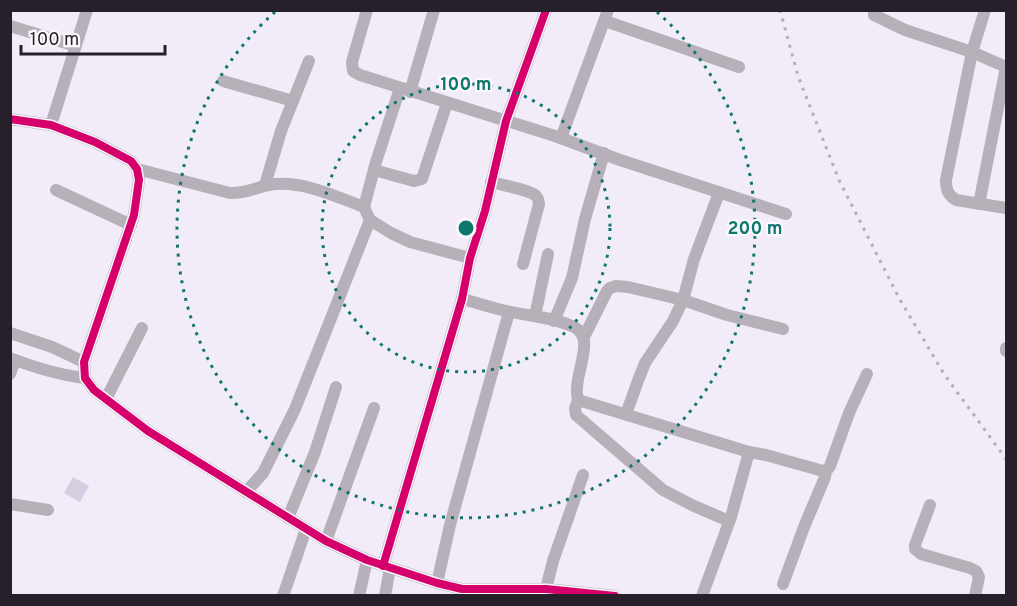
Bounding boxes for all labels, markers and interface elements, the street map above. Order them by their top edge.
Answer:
scale bar [21,18,165,56]
text: 100 m [30,29,79,52]
text: 100 m [440,74,492,97]
centre of rings [456,218,476,238]
text: 200 m [727,218,783,241]

